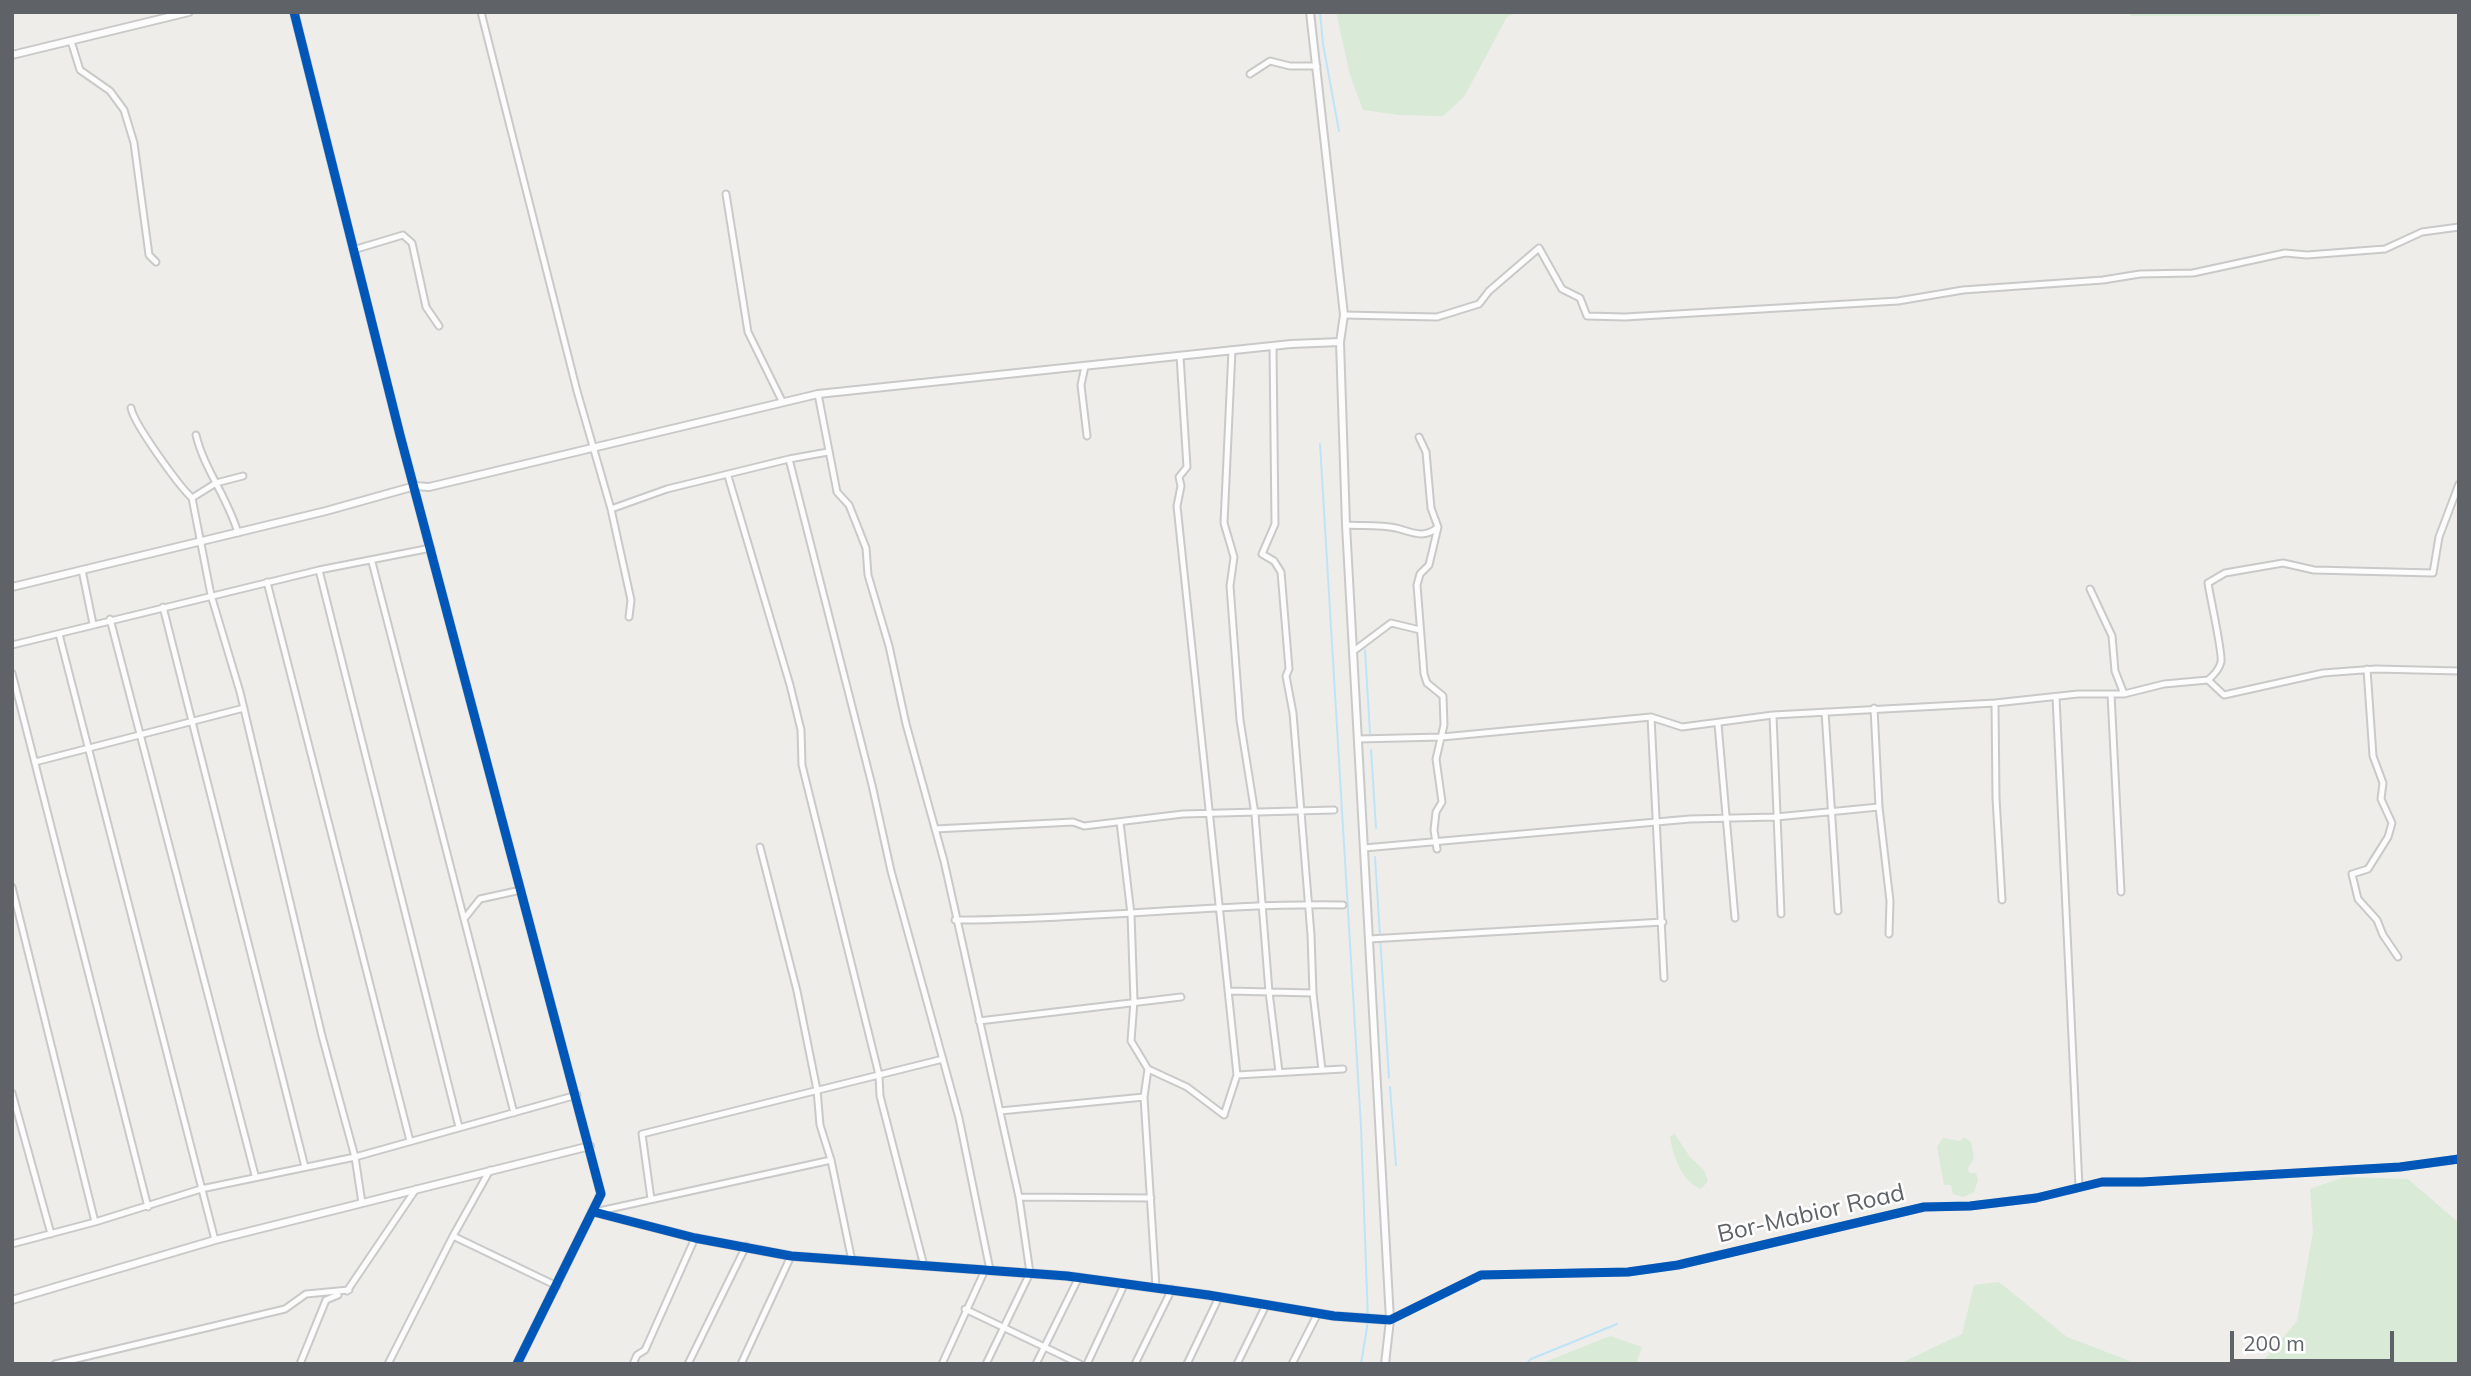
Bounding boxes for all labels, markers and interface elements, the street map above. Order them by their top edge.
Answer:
street label: Bor-Mabior Road [1715,1178,1907,1250]
scale bar [2233,1316,2398,1360]
text: 200 m [2243,1330,2305,1356]

